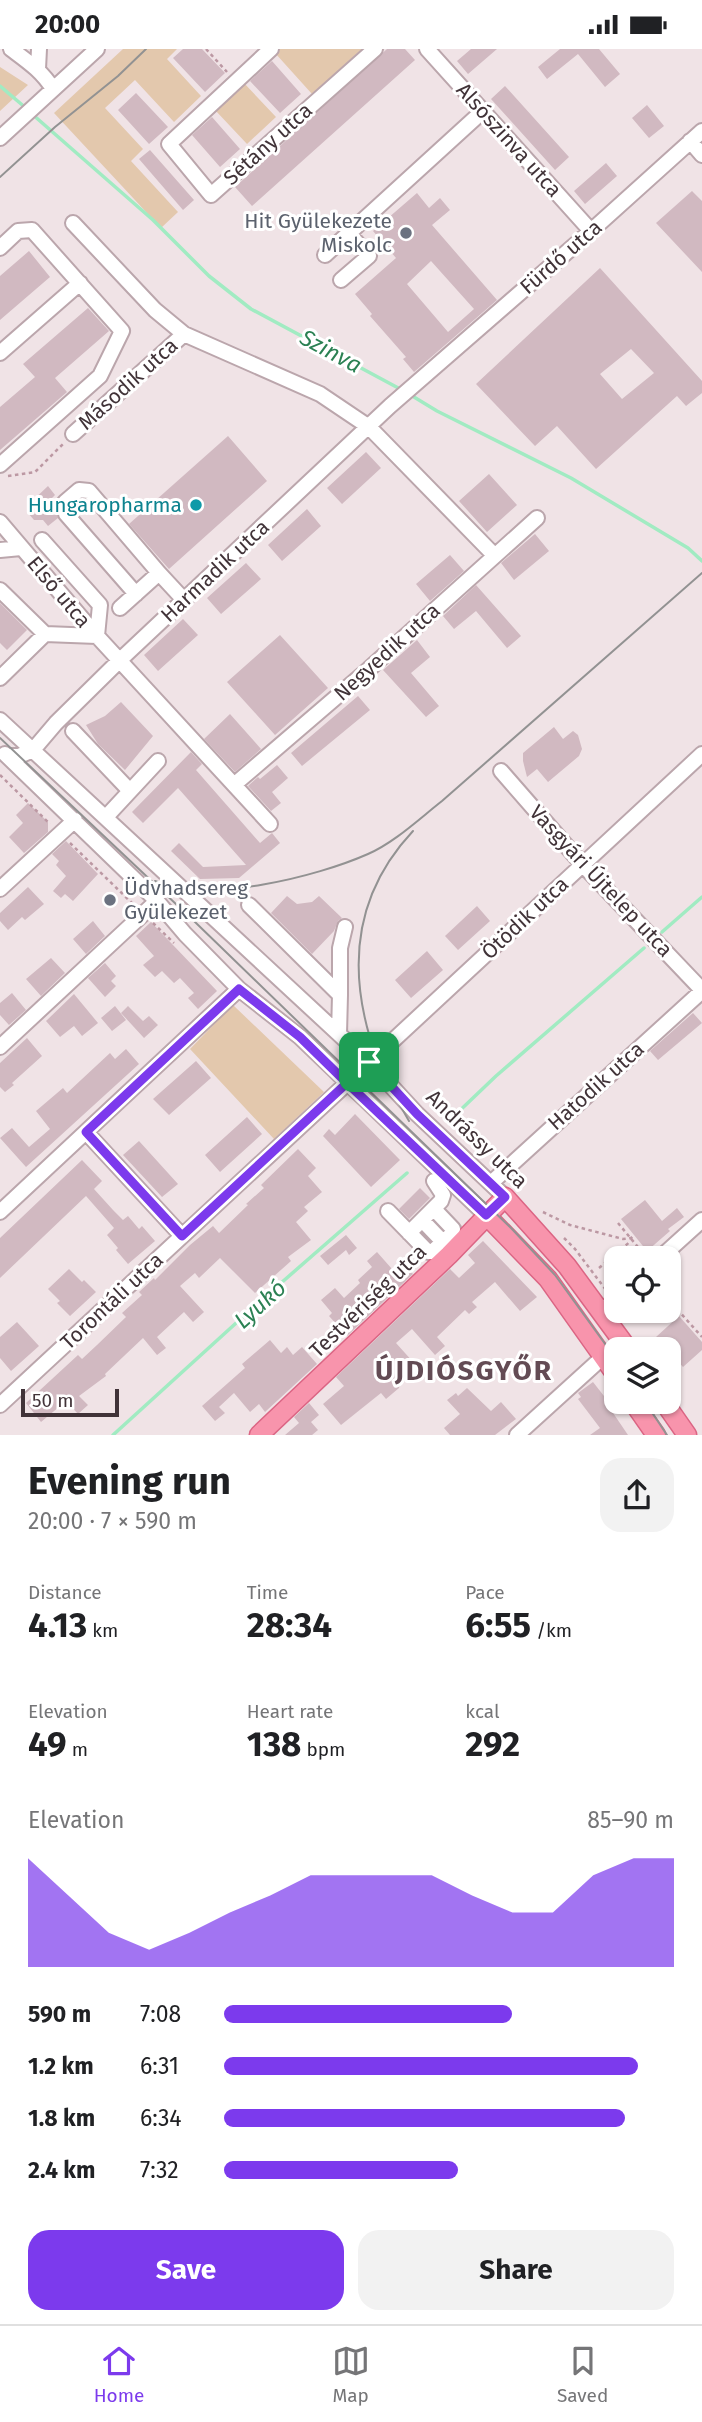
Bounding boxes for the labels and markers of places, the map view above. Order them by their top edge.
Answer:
place label: Hit Gyülekezete Miskolc [244,208,392,258]
marker: Hit Gyülekezete Miskolc [398,225,414,241]
place label: Hungaropharma [28,492,182,518]
marker: Hungaropharma [188,497,204,513]
place label: Üdvhadsereg Gyülekezet [124,875,248,925]
marker: Üdvhadsereg Gyülekezet [102,892,118,908]
pin [339,1032,399,1092]

